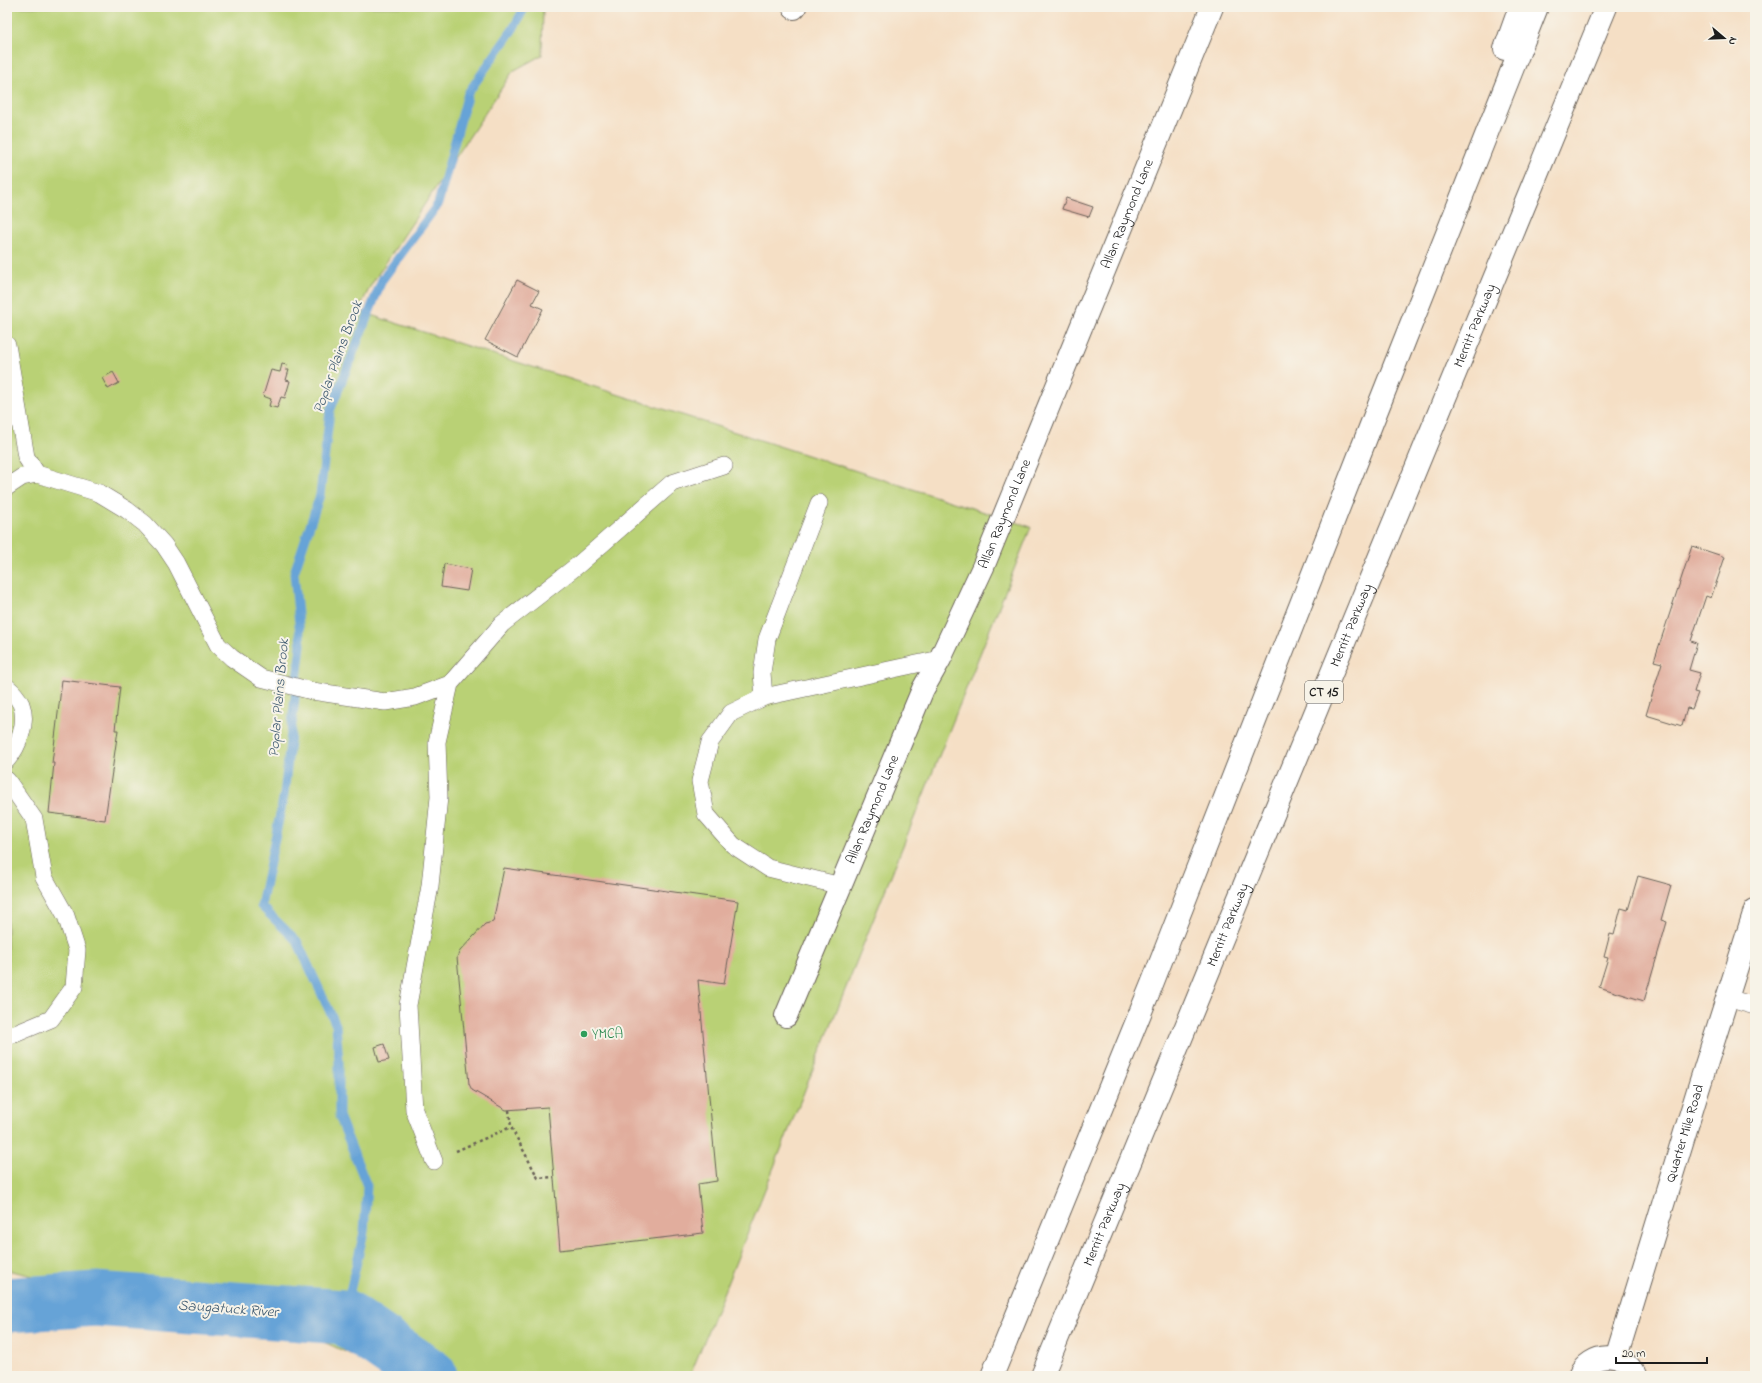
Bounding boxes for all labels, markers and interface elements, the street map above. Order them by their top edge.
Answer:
north arrow [1704,18,1744,58]
text: N [1724,35,1741,47]
street label: Allan Raymond Lane [1096,155,1159,272]
street label: Merritt Parkway [1448,280,1502,371]
water label: Poplar Plains Brook [307,296,369,417]
street label: Allan Raymond Lane [973,455,1037,572]
street label: Merritt Parkway [1325,580,1379,670]
water label: Poplar Plains Brook [263,637,295,758]
road number: CT 15 [1305,681,1343,703]
street label: Allan Raymond Lane [840,751,905,867]
street label: Merritt Parkway [1201,880,1256,970]
place label: YMCA [592,1024,623,1045]
marker: YMCA [579,1029,589,1039]
street label: Quarter Mile Road [1660,1082,1710,1185]
street label: Merritt Parkway [1078,1179,1132,1269]
water label: Saugatuck River [177,1295,281,1325]
scale bar [1616,1339,1707,1365]
text: 20 m [1622,1345,1645,1363]

